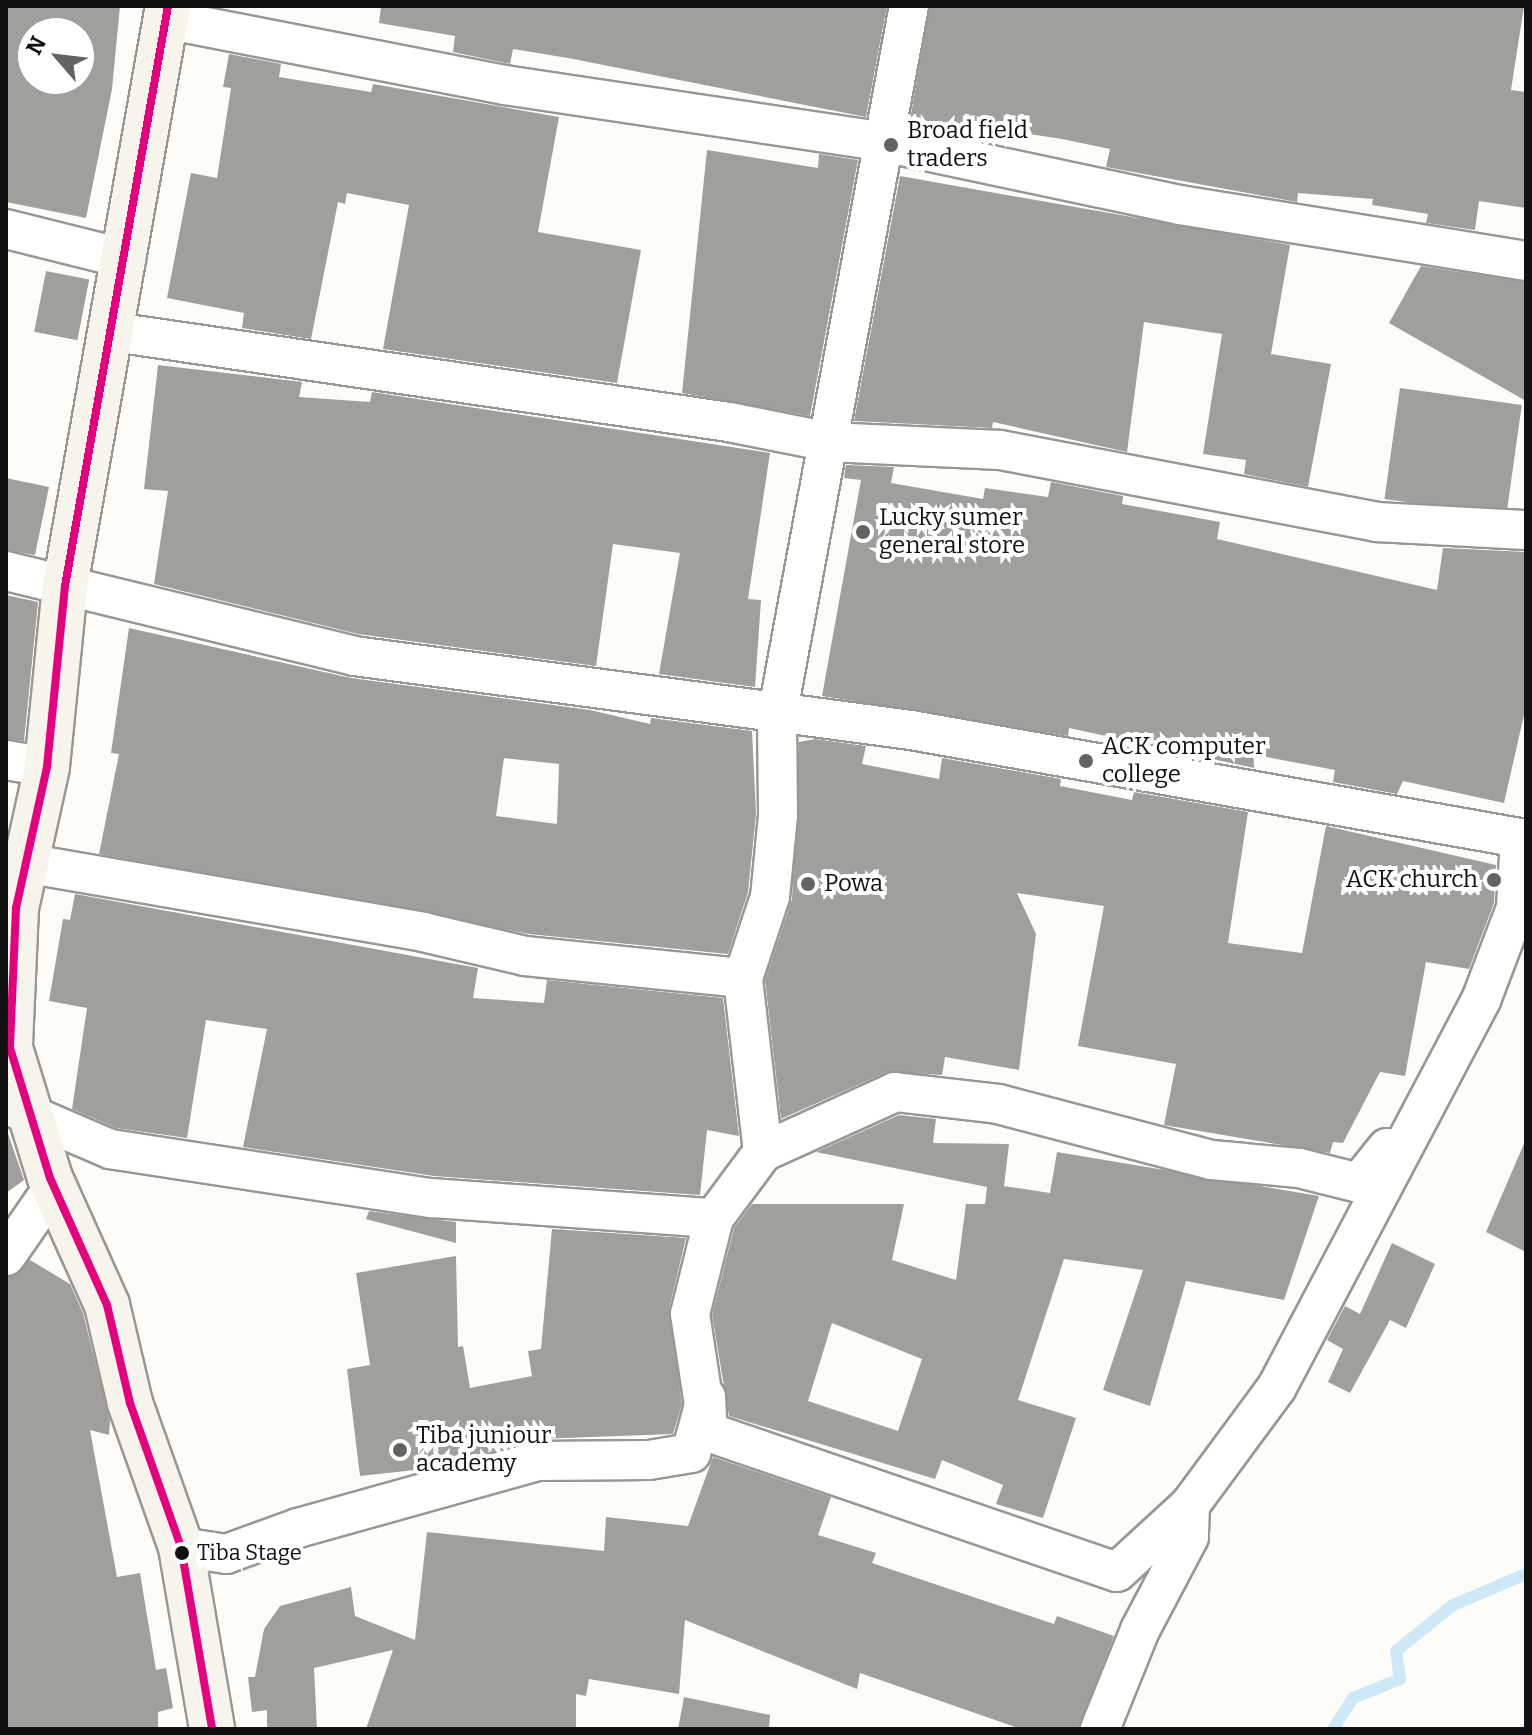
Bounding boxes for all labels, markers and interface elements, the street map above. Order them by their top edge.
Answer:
north arrow [16,16,96,96]
text: N [20,32,52,59]
place label: Broad field traders [907,117,1028,173]
marker: Broad field traders [882,136,900,154]
place label: Lucky sumer general store [879,504,1025,560]
marker: Lucky sumer general store [854,523,872,541]
place label: ACK computer college [1102,733,1266,789]
marker: ACK computer college [1077,752,1095,770]
place label: ACK church [1346,866,1478,894]
place label: Powa [824,870,883,898]
marker: ACK church [1485,871,1503,889]
marker: Powa [799,875,817,893]
place label: Tiba juniour academy [416,1422,551,1478]
marker: Tiba juniour academy [391,1441,409,1459]
place label: Tiba Stage [197,1540,302,1566]
marker: Tiba Stage [174,1545,190,1561]

